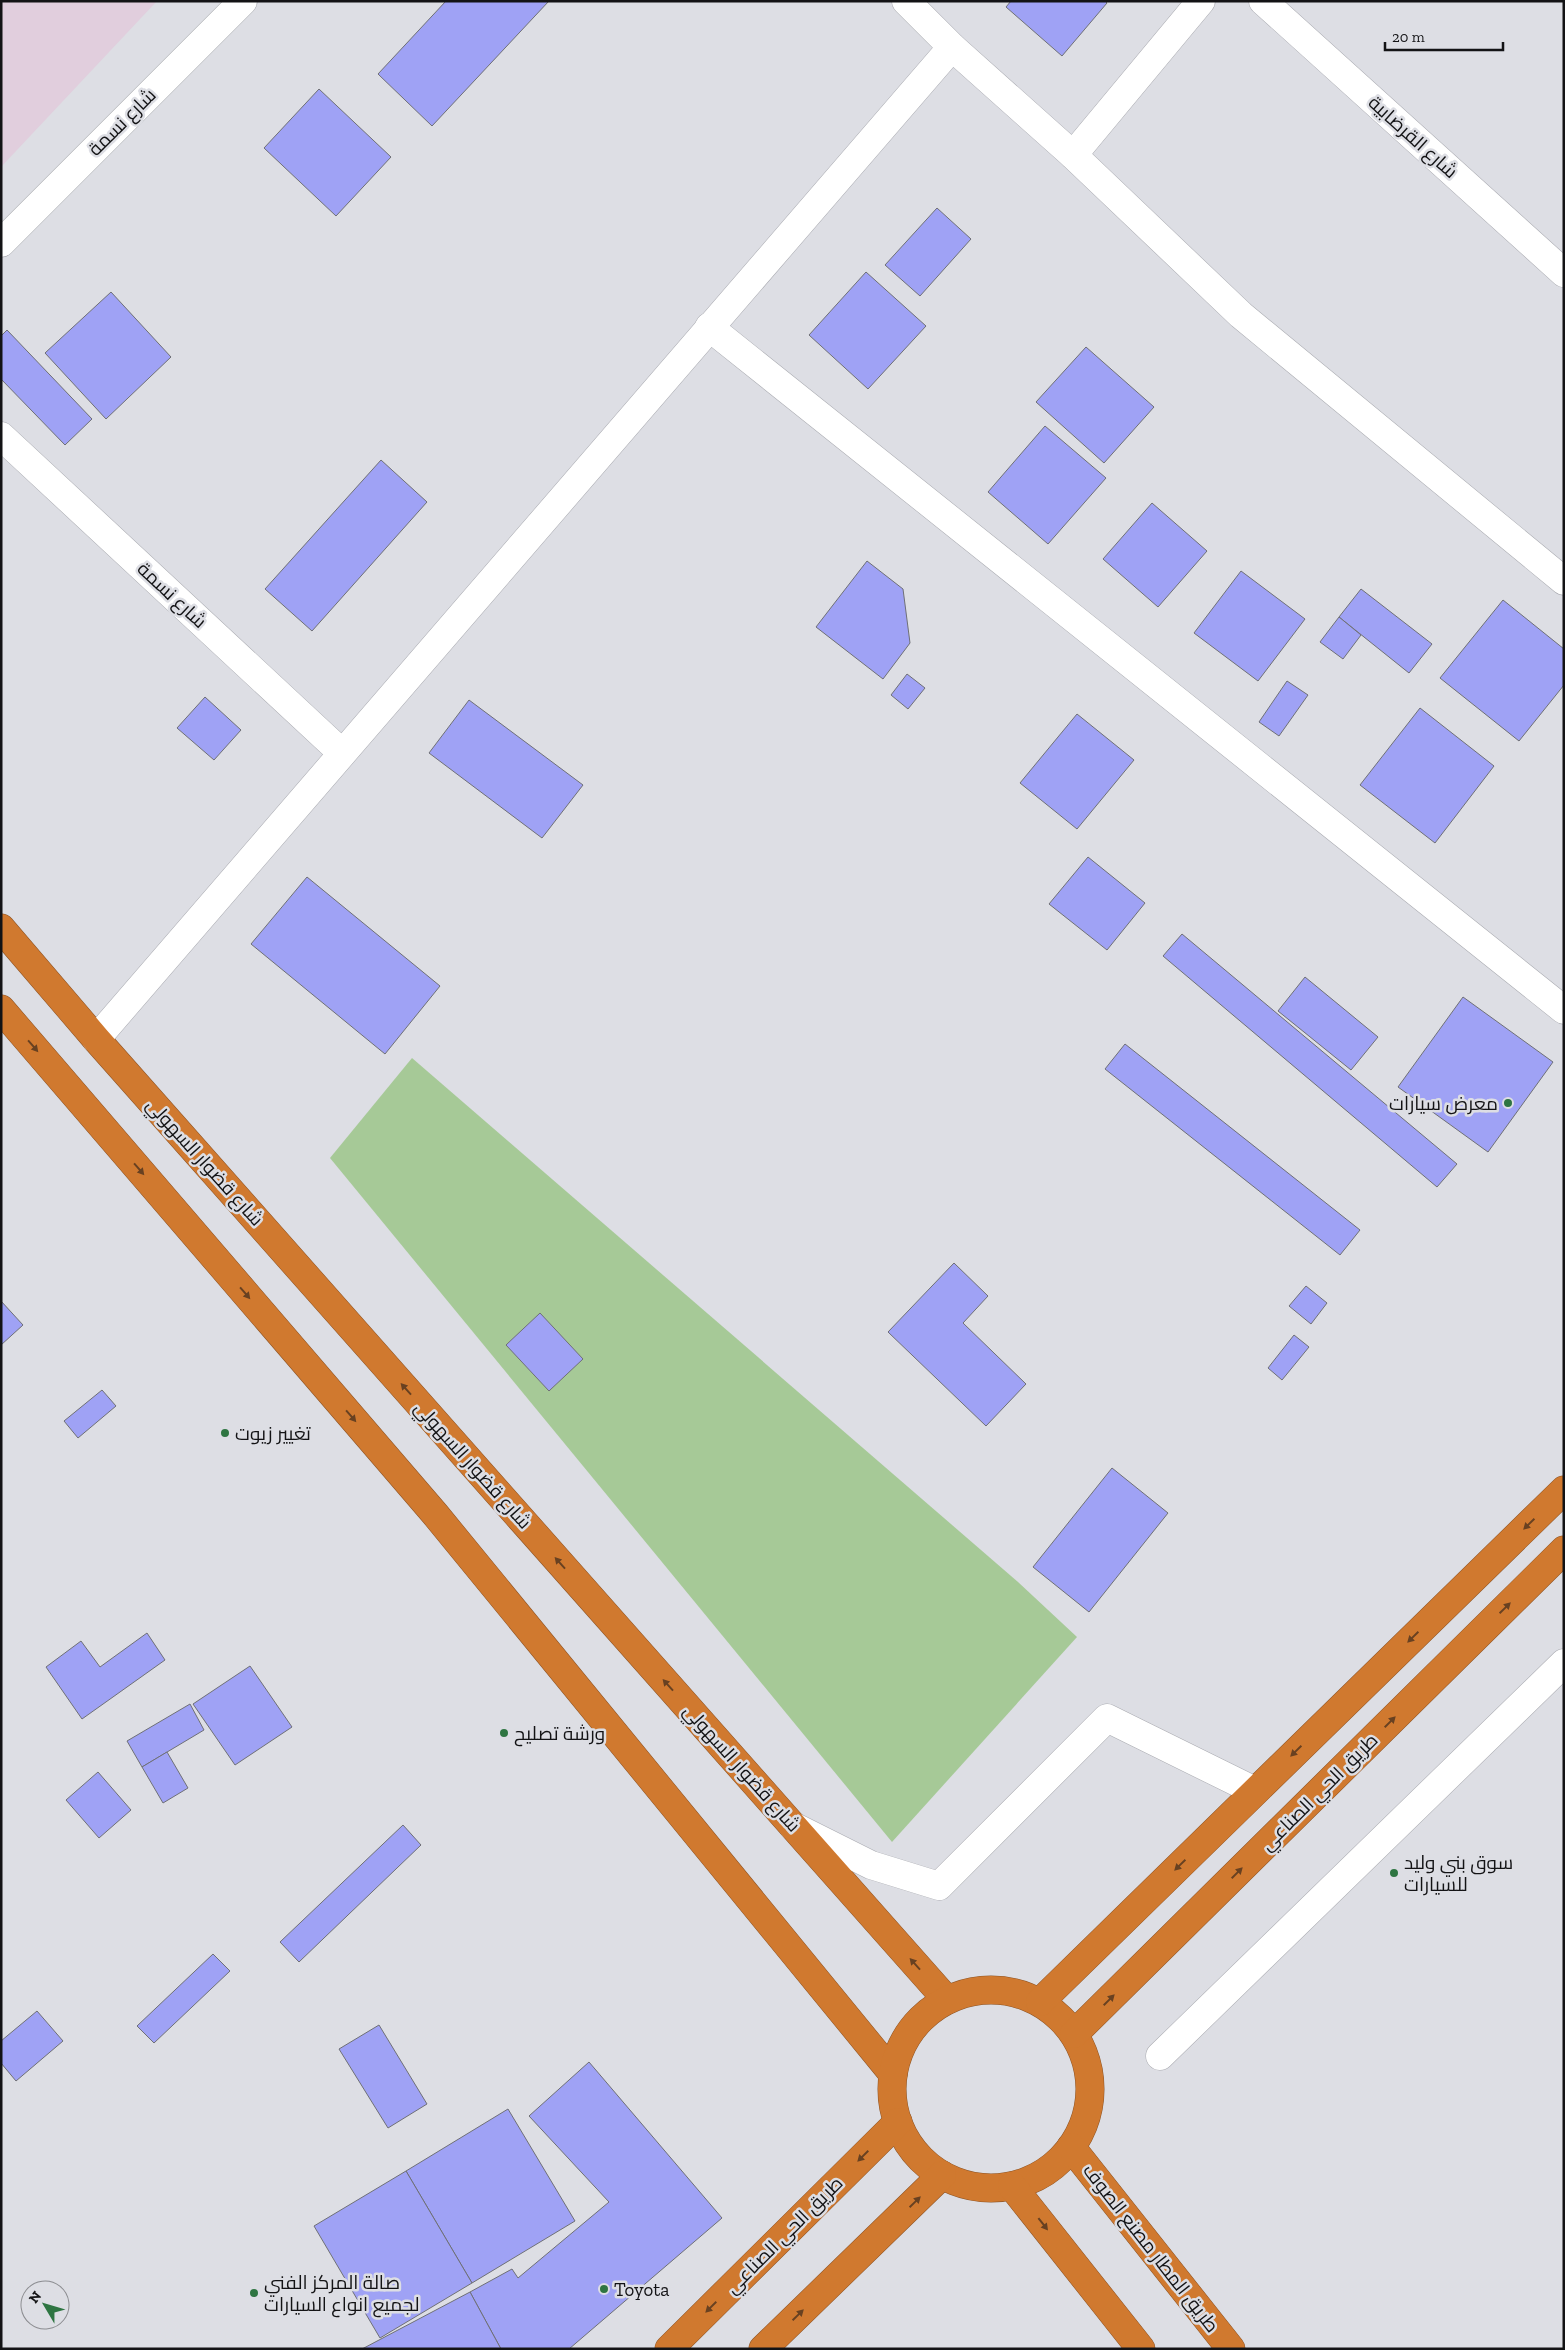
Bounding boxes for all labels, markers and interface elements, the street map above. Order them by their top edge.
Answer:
scale bar [1385,20,1502,52]
text: 20 m [1392,28,1425,46]
street label: شارع نسمة [83,83,162,162]
street label: شارع القرضابية [1362,91,1462,185]
street label: شارع نسمة [131,557,211,634]
one-way arrow [27,1040,38,1052]
place label: معرض سيارات [1389,1092,1498,1115]
street label: شارع قضوار السهولي [139,1093,268,1233]
marker: معرض سيارات [1502,1097,1514,1109]
one-way arrow [133,1163,145,1175]
one-way arrow [239,1286,250,1299]
one-way arrow [401,1383,412,1395]
street label: شارع قضوار السهولي [407,1396,536,1536]
one-way arrow [345,1409,356,1422]
place label: تغيير زيوت [235,1422,311,1445]
marker: تغيير زيوت [219,1427,231,1439]
one-way arrow [1523,1518,1535,1530]
one-way arrow [555,1557,566,1570]
one-way arrow [1499,1602,1511,1614]
one-way arrow [1407,1631,1419,1643]
one-way arrow [662,1679,674,1691]
street label: شارع قضوار السهولي [676,1699,805,1839]
one-way arrow [1383,1716,1395,1728]
place label: ورشة تصليح [514,1722,605,1747]
marker: ورشة تصليح [498,1727,510,1739]
street label: طريق الحي الصناعي [1256,1729,1385,1858]
one-way arrow [1291,1745,1303,1757]
place label: سوق بني وليد للسيارات [1404,1851,1513,1896]
one-way arrow [1174,1858,1186,1870]
one-way arrow [1231,1867,1243,1879]
marker: سوق بني وليد للسيارات [1388,1867,1400,1879]
one-way arrow [909,1958,921,1970]
one-way arrow [1103,1994,1115,2006]
one-way arrow [858,2150,870,2162]
street label: طريق المطار مصنع الصوف [1076,2159,1224,2338]
street label: طريق الحي الصناعي [721,2172,850,2301]
one-way arrow [908,2196,920,2208]
one-way arrow [1037,2217,1048,2230]
place label: صالة المركز الفني لجميع انواع السيارات [264,2271,419,2318]
place label: Toyota [614,2278,669,2301]
north arrow [20,2280,70,2330]
marker: Toyota [598,2283,610,2295]
marker: صالة المركز الفني لجميع انواع السيارات [248,2287,260,2299]
text: N [25,2288,45,2307]
one-way arrow [705,2301,717,2313]
one-way arrow [791,2309,803,2321]

